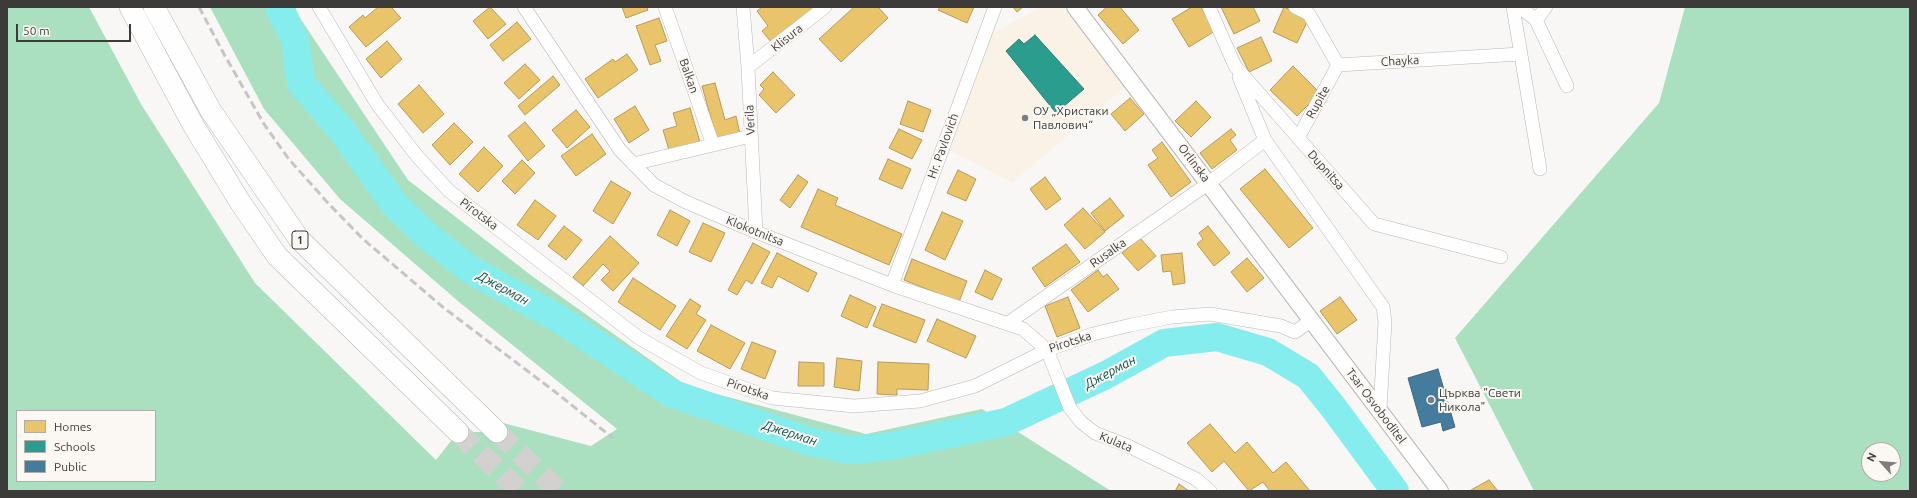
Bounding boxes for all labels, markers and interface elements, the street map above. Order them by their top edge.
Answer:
scale bar [18,16,133,42]
street label: Klisura [768,21,806,55]
text: 50 m [23,24,50,37]
street label: Chayka [1380,53,1420,69]
street label: Balkan [676,57,702,95]
street label: Rupite [1303,83,1333,121]
street label: Verila [742,104,758,136]
place label: ОУ „Христаки Павлович“ [1033,104,1109,132]
street label: Hr. Pavlovich [925,111,961,181]
marker: ОУ „Христаки Павлович“ [1020,113,1030,123]
street label: Orlinska [1175,141,1213,185]
street label: Dupnitsa [1305,147,1347,193]
street label: Pirotska [457,195,501,233]
street label: Klokotnitsa [724,213,786,249]
road number: 1 [292,231,308,249]
street label: Rusalka [1087,235,1129,271]
water label: Джерман [475,268,531,308]
street label: Pirotska [1047,328,1093,356]
water label: Джерман [1082,352,1138,392]
street label: Tsar Osvoboditel [1343,365,1409,447]
street label: Pirotska [725,375,771,403]
place label: Църква "Свети Никола" [1439,386,1521,414]
marker: Църква "Свети Никола" [1426,395,1436,405]
legend [16,410,156,482]
water label: Джерман [761,417,819,449]
text: Homes [54,420,92,433]
street label: Kulata [1097,429,1135,455]
text: Schools [54,440,95,453]
north arrow [1861,442,1901,482]
text: N [1864,451,1878,463]
text: Public [54,460,87,473]

